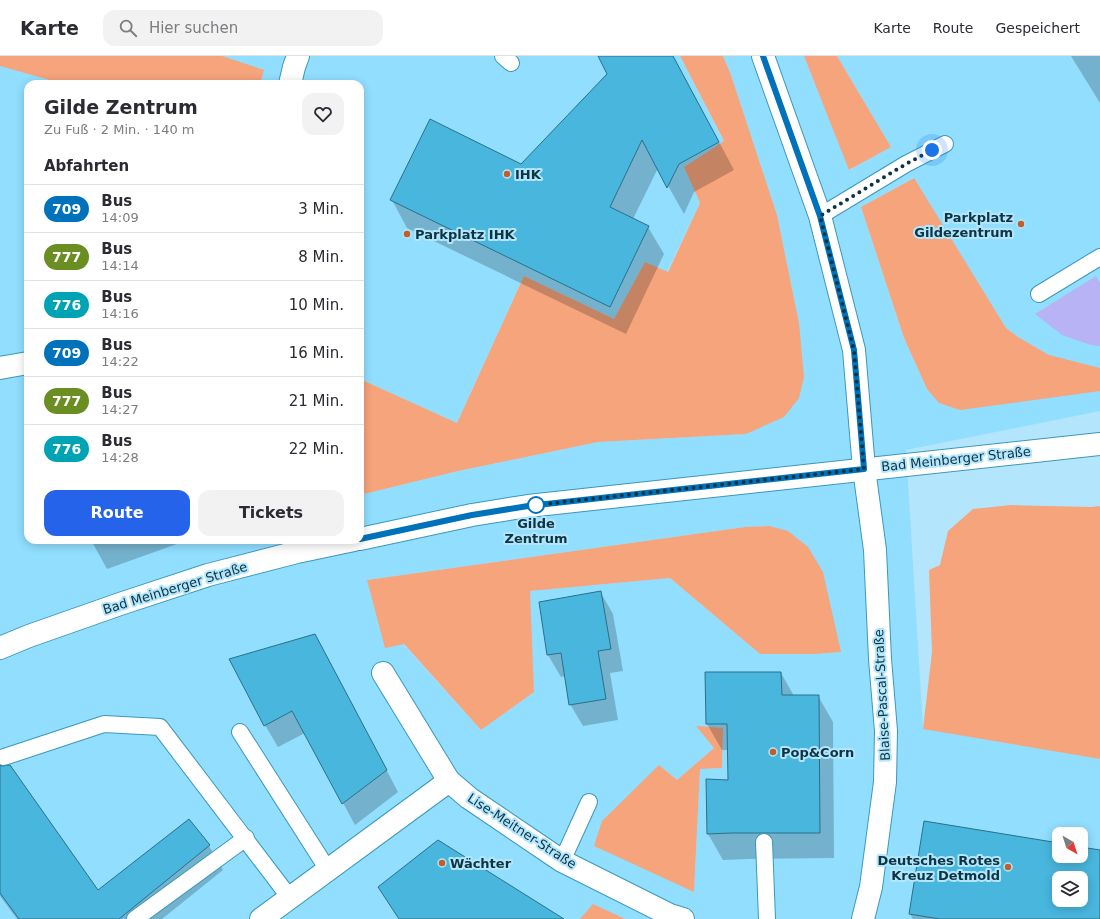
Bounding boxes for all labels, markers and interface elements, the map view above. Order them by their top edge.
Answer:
search box [103,10,383,46]
text: Karte [20,17,79,39]
icon: search [117,17,139,39]
text: Hier suchen [149,19,238,37]
text: Karte [873,20,911,36]
text: Route [933,20,973,36]
text: Gespeichert [995,20,1080,36]
button: heart [302,93,344,135]
text: Gilde Zentrum [44,96,198,118]
text: Zu Fuß · 2 Min. · 140 m [44,122,194,137]
your location [922,140,942,160]
text: Abfahrten [44,157,129,175]
place label: IHK [515,167,542,182]
marker: IHK [502,169,512,179]
text: Bus [101,192,132,210]
text: 3 Min. [298,200,344,218]
text: 709 [52,201,81,217]
text: 14:09 [101,210,139,225]
place label: Parkplatz Gildezentrum [914,210,1013,240]
marker: Parkplatz Gildezentrum [1016,219,1026,229]
place label: Parkplatz IHK [415,227,516,242]
marker: Parkplatz IHK [402,229,412,239]
text: Bus [101,240,132,258]
text: 8 Min. [298,248,344,266]
text: 777 [52,249,81,265]
text: 14:14 [101,258,139,273]
text: Bus [101,288,132,306]
text: 10 Min. [289,296,344,314]
text: 776 [52,297,81,313]
text: 14:16 [101,306,139,321]
text: Bus [101,336,132,354]
text: 16 Min. [289,344,344,362]
text: 709 [52,345,81,361]
text: 14:22 [101,354,139,369]
text: Bus [101,384,132,402]
text: 21 Min. [289,392,344,410]
text: 777 [52,393,81,409]
text: 14:27 [101,402,139,417]
text: Bus [101,432,132,450]
text: 22 Min. [289,440,344,458]
text: 776 [52,441,81,457]
street label: Bad Meinberger Straße [880,444,1032,474]
text: 14:28 [101,450,139,465]
button: Route [44,490,190,536]
button: Tickets [198,490,344,536]
marker: Gilde Zentrum [527,496,545,514]
place label: Gilde Zentrum [505,516,567,546]
street label: Bad Meinberger Straße [101,559,249,617]
street label: Blaise-Pascal-Straße [871,629,893,761]
place label: Pop&Corn [781,745,854,760]
marker: Pop&Corn [768,747,778,757]
street label: Lise-Meitner-Straße [465,790,579,872]
north arrow [1052,827,1088,863]
map controls [1052,827,1088,907]
place label: Deutsches Rotes Kreuz Detmold [877,853,1000,883]
place label: Wächter [450,856,512,871]
marker: Wächter [437,858,447,868]
marker: Deutsches Rotes Kreuz Detmold [1003,862,1013,872]
button: layers [1052,871,1088,907]

